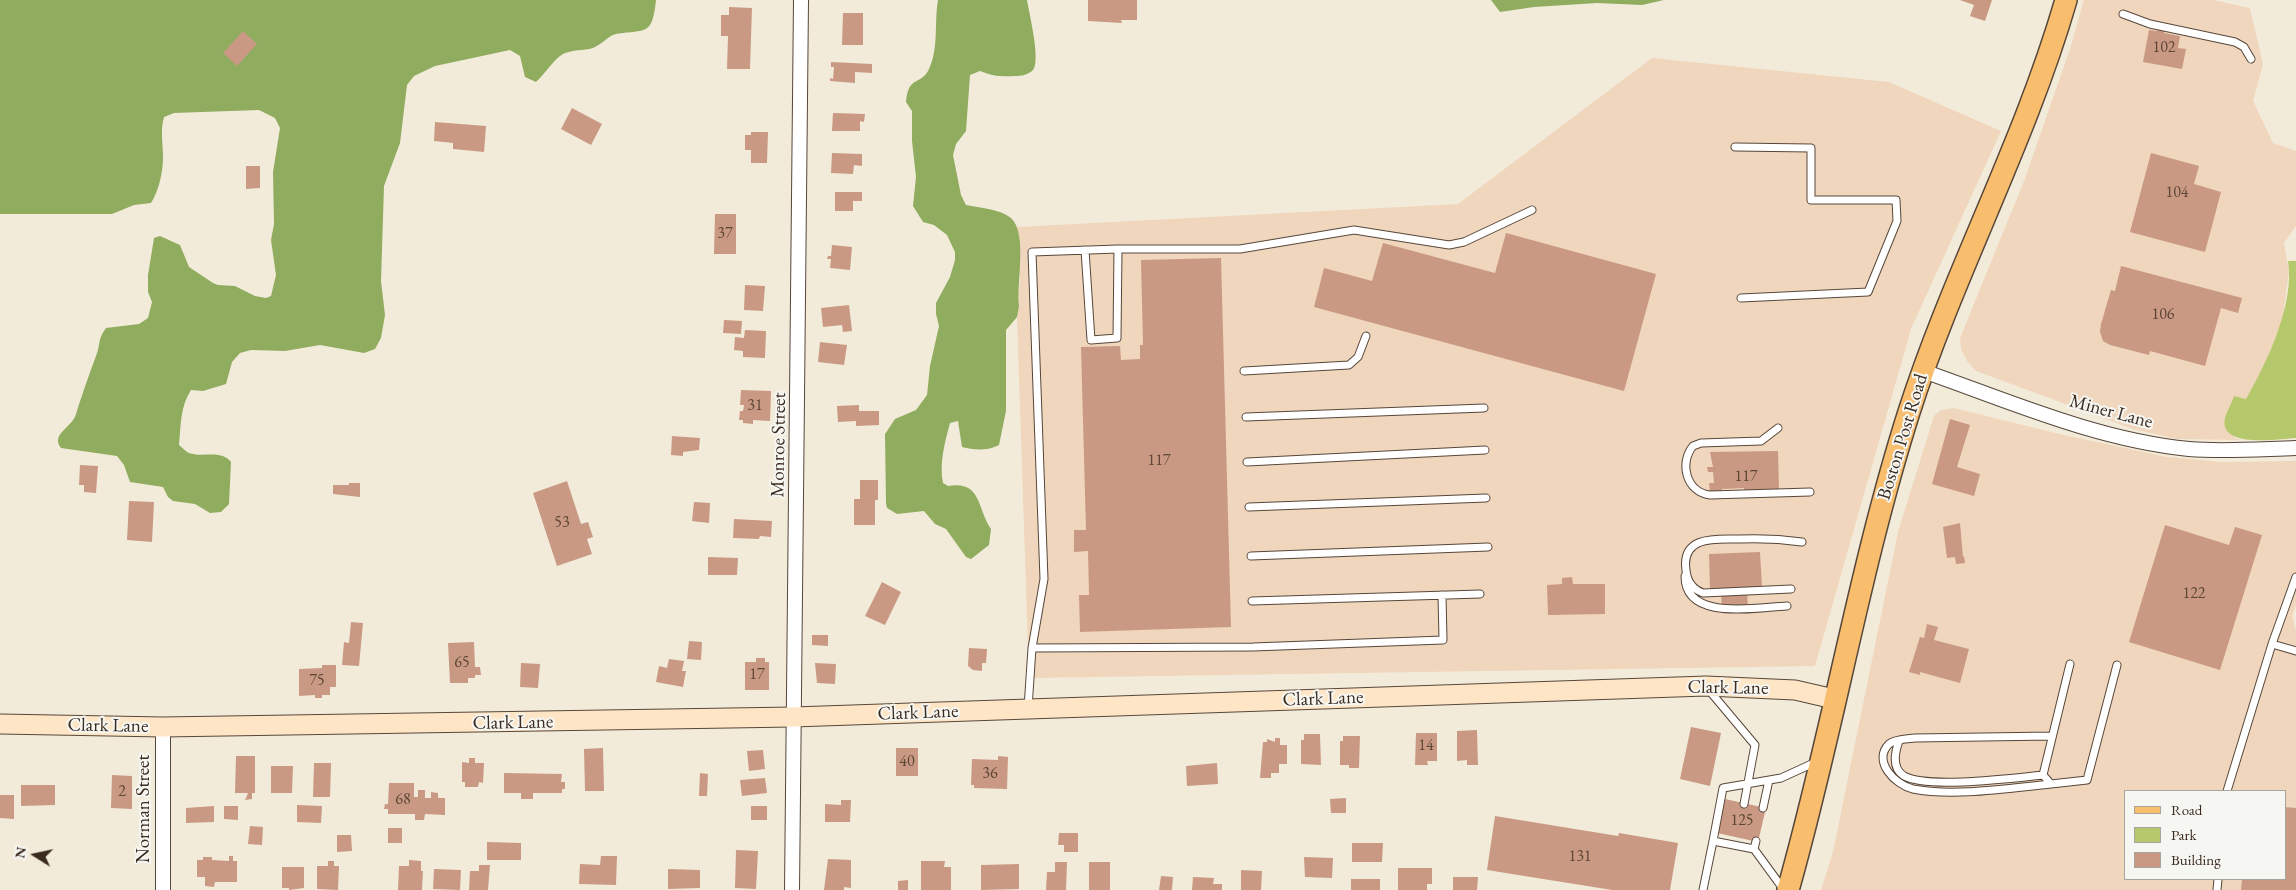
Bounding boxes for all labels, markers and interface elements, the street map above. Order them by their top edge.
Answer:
house number: 102 [2152,38,2176,58]
house number: 104 [2165,183,2189,203]
house number: 37 [717,224,733,244]
house number: 106 [2151,305,2175,325]
street label: Boston Post Road [1873,371,1933,503]
street label: Miner Lane [2067,390,2155,434]
street label: Monroe Street [767,392,791,498]
house number: 31 [747,396,763,416]
house number: 117 [1147,451,1171,471]
house number: 117 [1734,467,1758,487]
house number: 53 [554,513,570,533]
house number: 122 [2182,584,2206,604]
house number: 65 [454,653,470,673]
house number: 17 [749,665,765,685]
house number: 75 [309,671,325,691]
street label: Clark Lane [1687,676,1769,700]
street label: Clark Lane [1282,686,1364,712]
street label: Clark Lane [877,700,959,726]
street label: Clark Lane [472,711,554,735]
street label: Clark Lane [67,714,149,738]
house number: 14 [1418,736,1434,756]
house number: 40 [899,752,915,772]
street label: Norman Street [133,755,155,863]
house number: 36 [982,764,998,784]
house number: 2 [118,782,126,802]
house number: 68 [395,790,411,810]
legend [2124,790,2286,880]
text: Road [2171,800,2202,819]
house number: 125 [1730,811,1754,831]
text: Park [2171,825,2197,844]
north arrow [10,830,60,880]
text: N [10,845,30,860]
house number: 131 [1568,847,1592,867]
text: Building [2171,850,2221,869]

